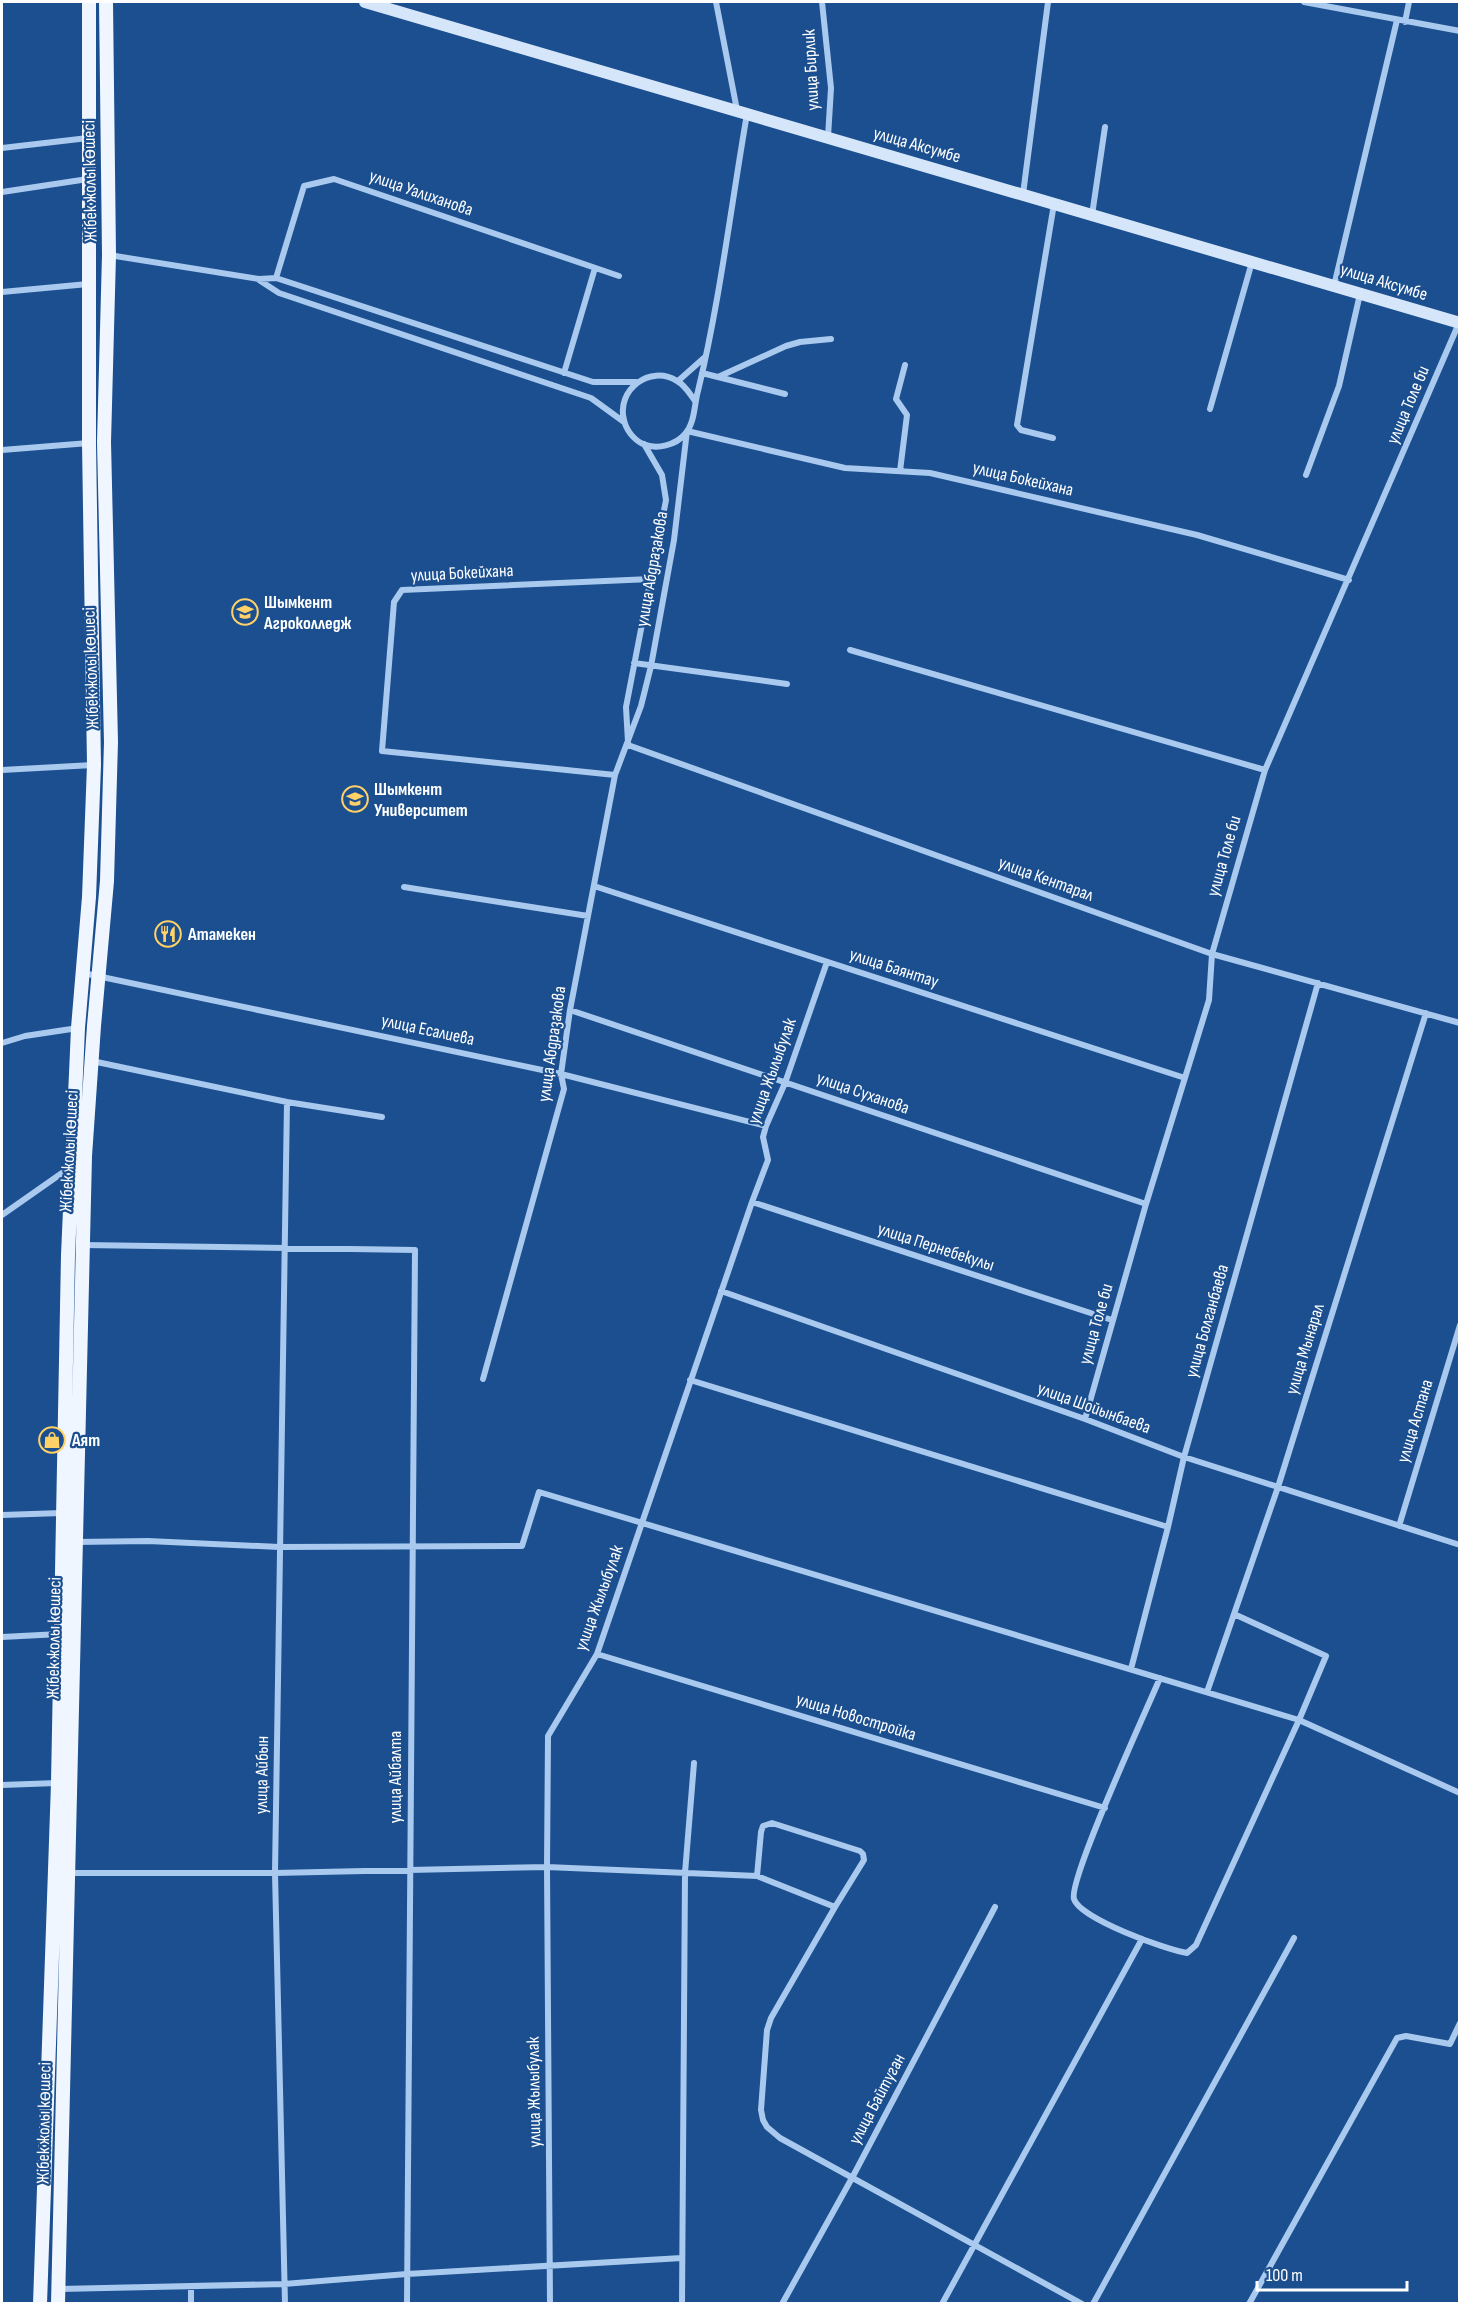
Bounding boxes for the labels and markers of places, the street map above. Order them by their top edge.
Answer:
place label: Шымкент Агроколледж [263,592,351,634]
school or university icon: Шымкент Агроколледж [230,597,260,627]
place label: Шымкент Университет [374,779,468,821]
school or university icon: Шымкент Университет [340,784,370,814]
restaurant icon: Атамекен [153,919,183,949]
place label: Атамекен [187,924,256,945]
shop icon: Аят [37,1425,67,1455]
place label: Аят [71,1430,100,1451]

